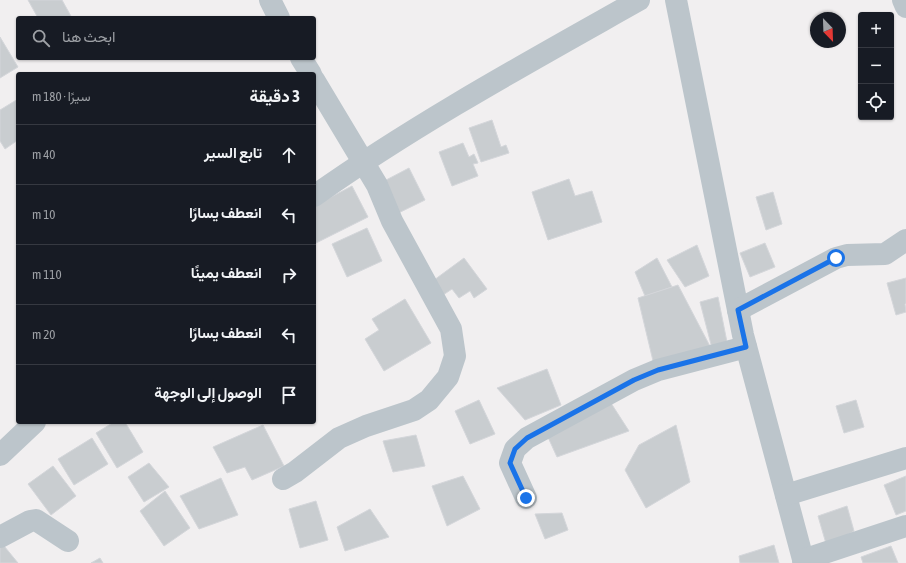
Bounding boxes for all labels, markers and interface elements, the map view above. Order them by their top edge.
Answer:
north arrow [810,12,846,48]
map controls [858,12,894,120]
button: + [858,12,894,48]
search box [16,16,316,60]
icon: search [30,27,52,49]
text: ابحث هنا [62,28,116,45]
button: − [858,48,894,84]
button: locate [858,84,894,120]
text: 3 دقيقة [250,86,300,106]
text: سيرًا · 180 m [32,89,90,104]
text: تابع السير [204,144,262,161]
icon: ahead [278,144,300,166]
text: 40 m [32,147,55,162]
text: انعطف يسارًا [189,204,262,221]
icon: left [278,204,300,226]
text: 10 m [32,207,55,222]
route start [827,249,845,267]
text: انعطف يمينًا [191,264,262,281]
icon: right [278,264,300,286]
text: 110 m [32,267,62,282]
text: انعطف يسارًا [189,324,262,341]
icon: left [278,324,300,346]
text: 20 m [32,327,55,342]
text: الوصول إلى الوجهة [154,384,262,401]
icon: arrive [278,384,300,406]
route end [517,489,535,507]

